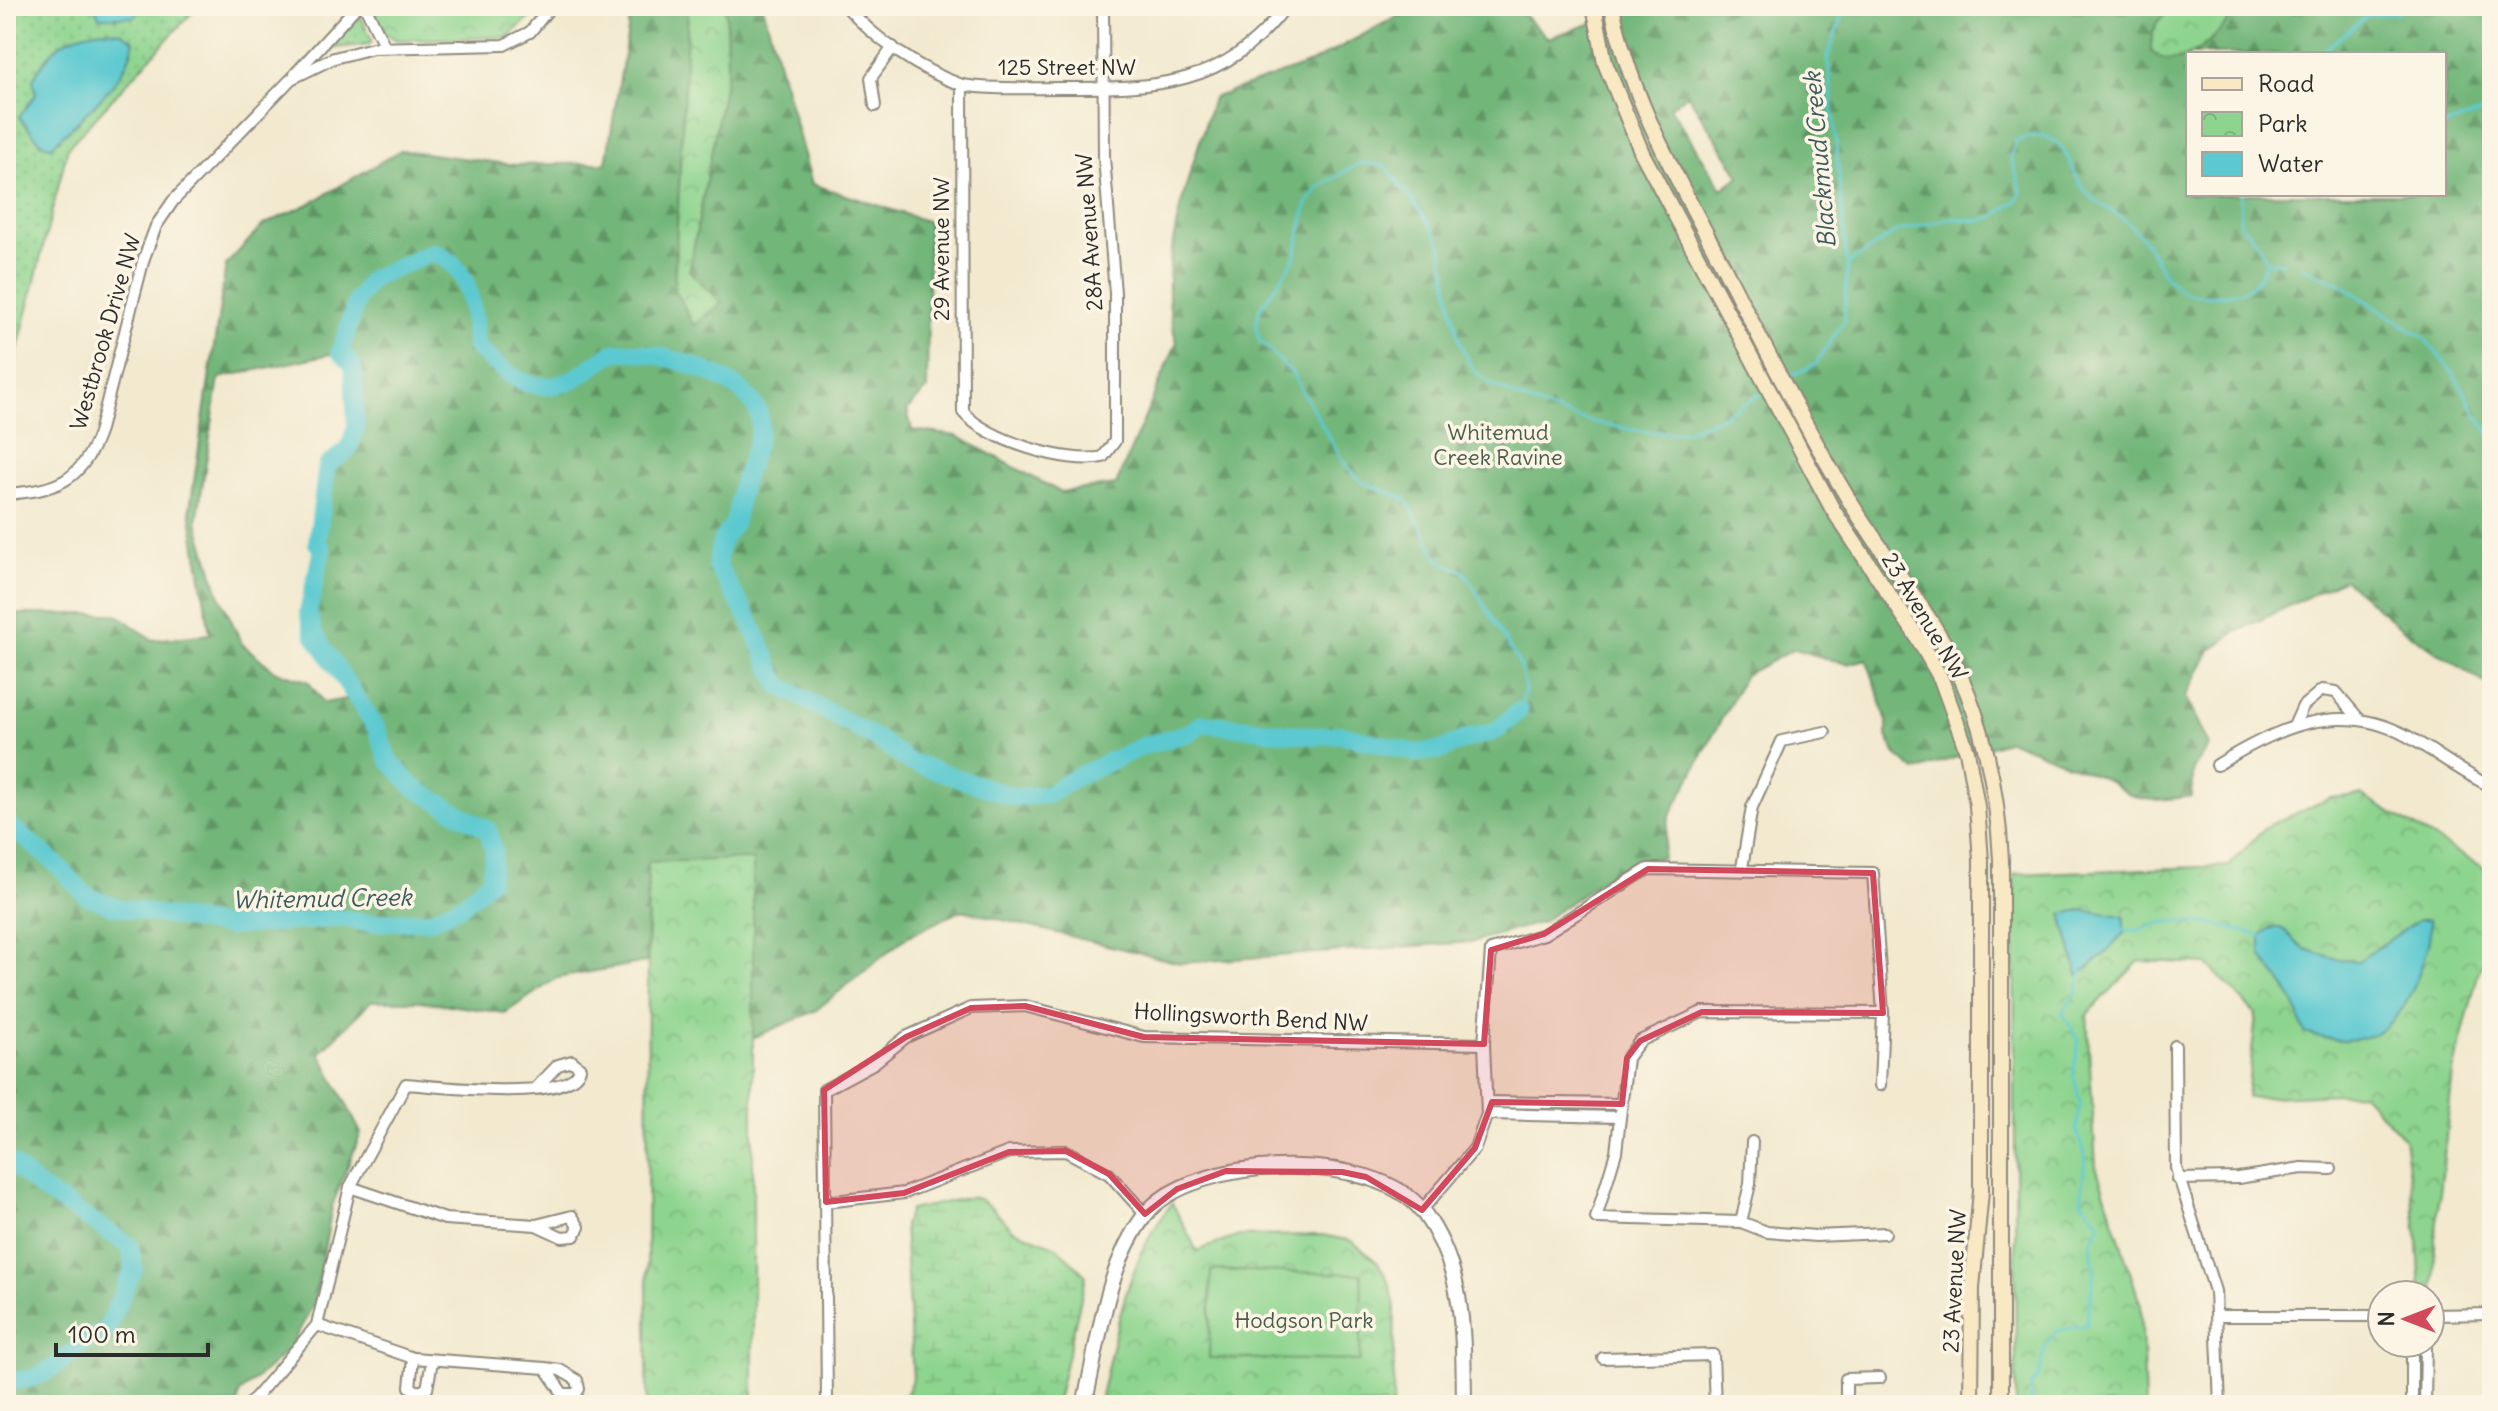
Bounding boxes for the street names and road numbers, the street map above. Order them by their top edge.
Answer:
street label: 125 Street NW [998,53,1136,81]
street label: 28A Avenue NW [1070,152,1108,312]
street label: 29 Avenue NW [927,177,955,321]
street label: Westbrook Drive NW [64,231,146,433]
street label: 23 Avenue NW [1876,547,1974,685]
street label: Hollingsworth Bend NW [1133,997,1369,1037]
street label: 23 Avenue NW [1936,1208,1972,1354]

